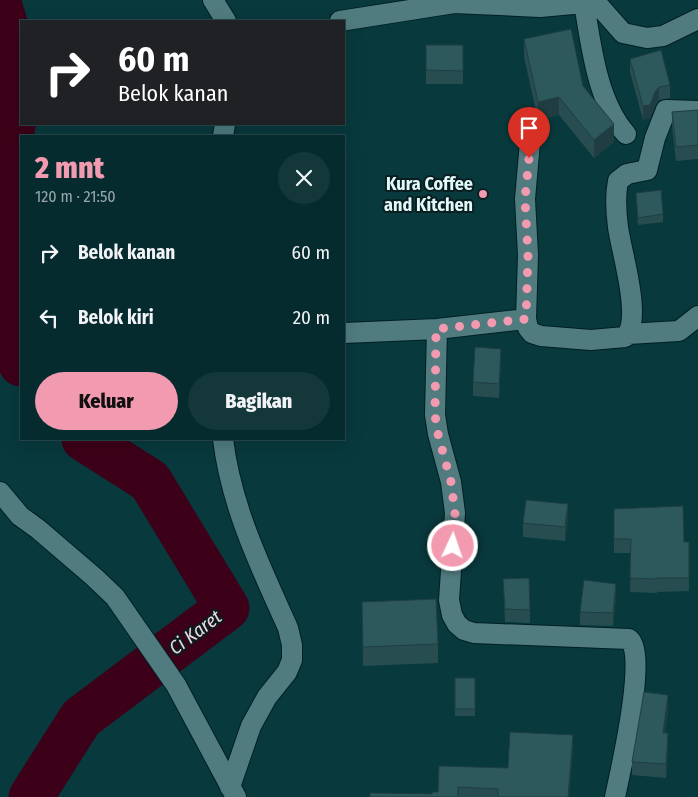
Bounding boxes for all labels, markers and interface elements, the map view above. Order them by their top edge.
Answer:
text: 60 m [118,38,189,80]
icon: right [35,40,100,105]
text: Belok kanan [118,80,228,107]
pin [508,107,550,158]
icon: arrive [515,114,543,142]
text: 2 mnt [35,150,104,186]
button: close [278,152,330,204]
place label: Kura Coffee and Kitchen [384,173,473,216]
text: 120 m · 21:50 [35,187,116,206]
marker: Kura Coffee and Kitchen [477,188,489,200]
icon: right [35,239,63,267]
text: Belok kanan [78,241,175,264]
text: 60 m [292,241,330,264]
icon: left [35,304,63,332]
text: Belok kiri [78,306,154,329]
text: 20 m [293,306,330,329]
button: Keluar [35,372,178,430]
button: Bagikan [188,372,330,430]
position arrow [426,519,478,571]
water label: Ci Karet [165,605,227,660]

